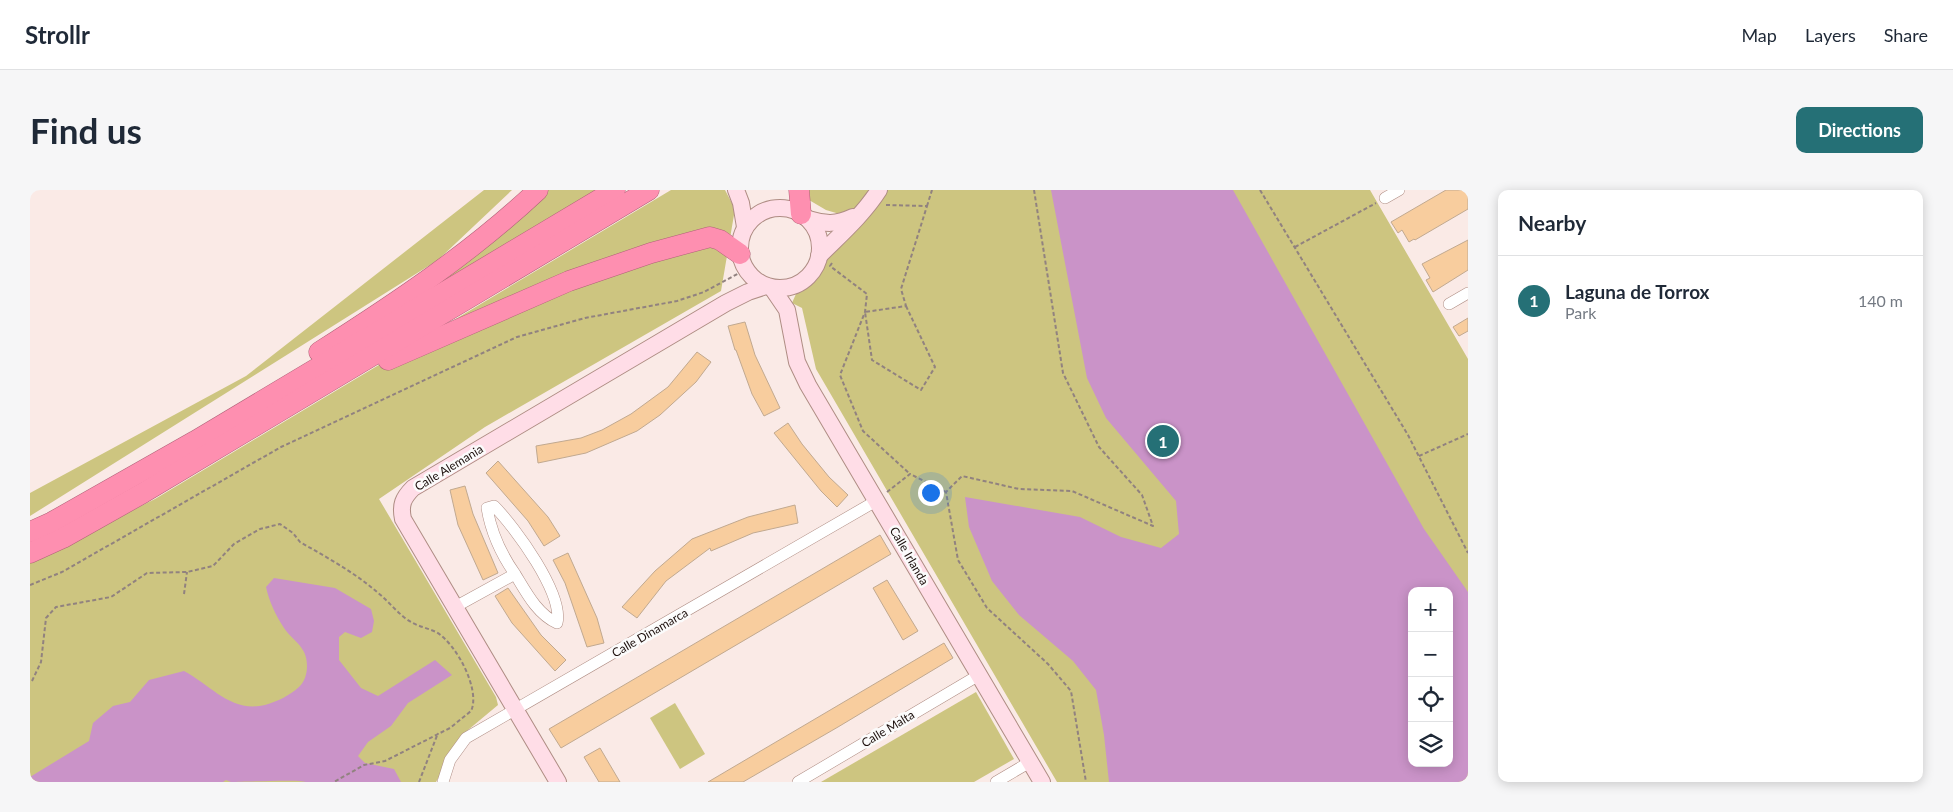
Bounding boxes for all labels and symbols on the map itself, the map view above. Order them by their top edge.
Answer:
pin: 1 [1147,422,1179,460]
street label: Calle Alemania [412,441,486,494]
your location [918,480,944,506]
street label: Calle Irlanda [887,524,932,588]
street label: Calle Dinamarca [609,605,690,660]
street label: Calle Malta [859,707,917,750]

